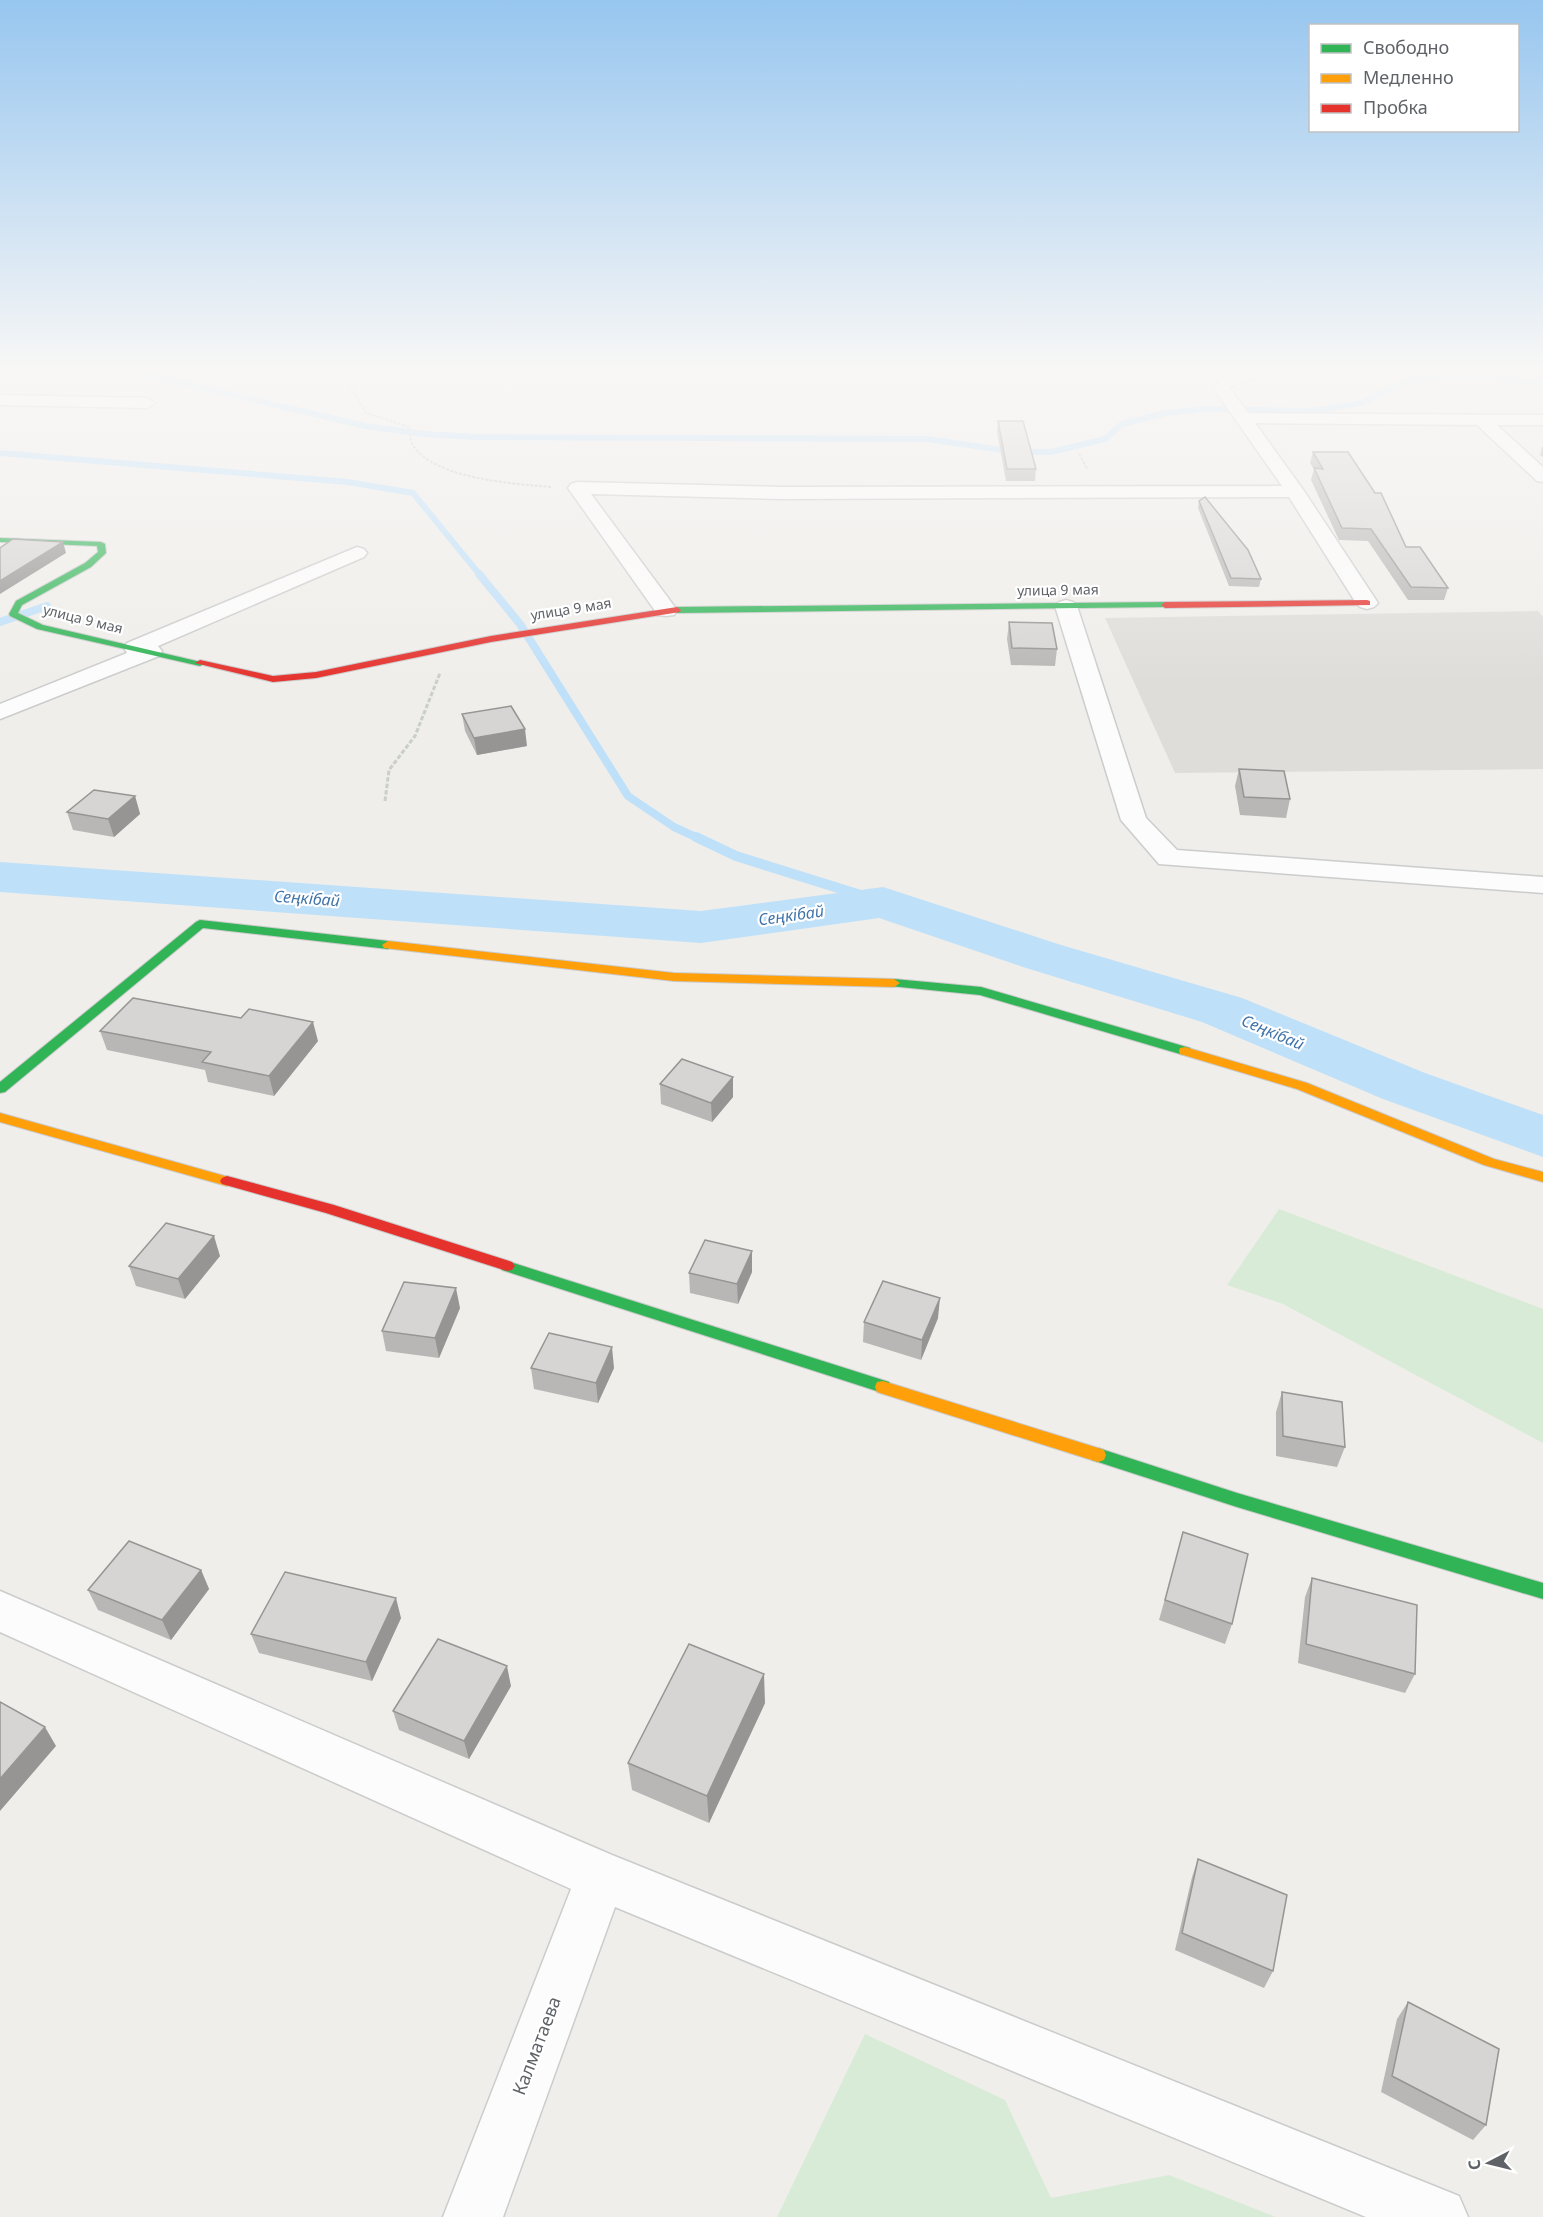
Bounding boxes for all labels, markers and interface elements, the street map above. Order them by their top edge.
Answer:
legend [1309,24,1519,132]
text: Свободно [1363,35,1449,59]
text: Медленно [1363,65,1454,89]
text: Пробка [1363,95,1428,119]
street label: улица 9 мая [1017,579,1099,600]
street label: улица 9 мая [529,593,613,624]
street label: улица 9 мая [41,599,125,638]
water label: Сеңкібай [273,885,341,911]
water label: Сеңкібай [757,900,825,930]
water label: Сеңкібай [1238,1009,1308,1055]
street label: Калматаева [506,1993,566,2098]
north arrow [1459,2133,1519,2193]
text: С [1463,2158,1486,2171]

